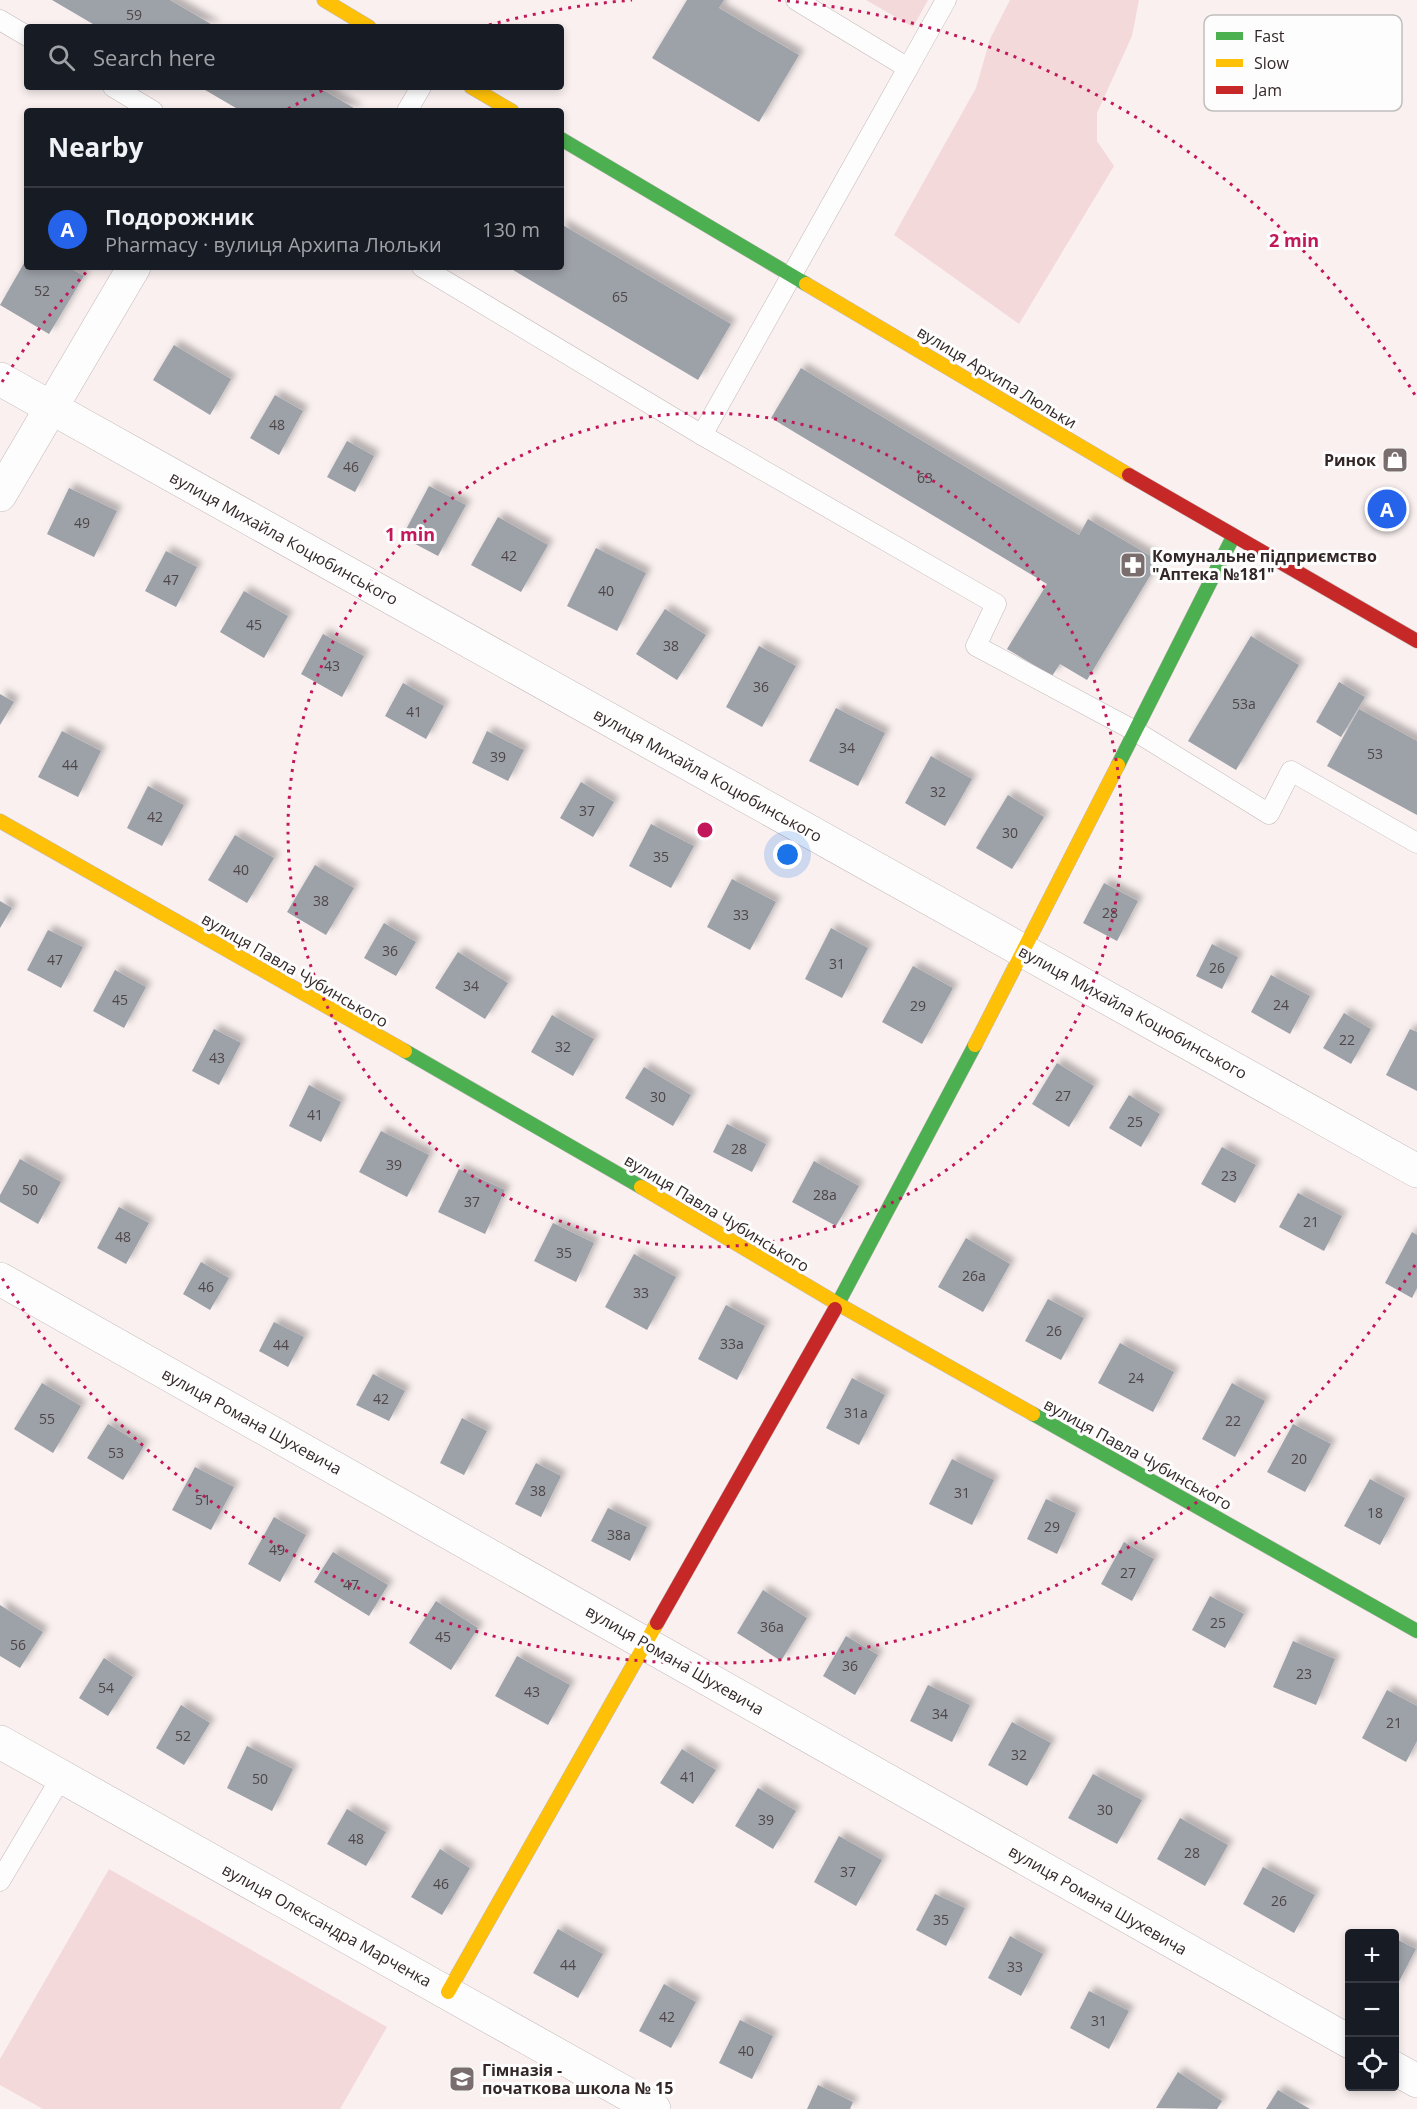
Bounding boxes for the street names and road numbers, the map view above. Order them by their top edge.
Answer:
street label: вулиця Архипа Люльки [913,321,1081,433]
street label: вулиця Михайла Коцюбинського [166,466,402,610]
street label: вулиця Михайла Коцюбинського [590,703,826,847]
street label: вулиця Павла Чубинського [198,907,392,1033]
street label: вулиця Михайла Коцюбинського [1015,940,1251,1084]
street label: вулиця Павла Чубинського [621,1149,813,1277]
street label: вулиця Романа Шухевича [158,1362,346,1480]
street label: вулиця Павла Чубинського [1040,1393,1236,1515]
street label: вулиця Романа Шухевича [582,1600,768,1720]
street label: вулиця Романа Шухевича [1005,1840,1191,1960]
street label: вулиця Олександра Марченка [218,1858,436,1992]

